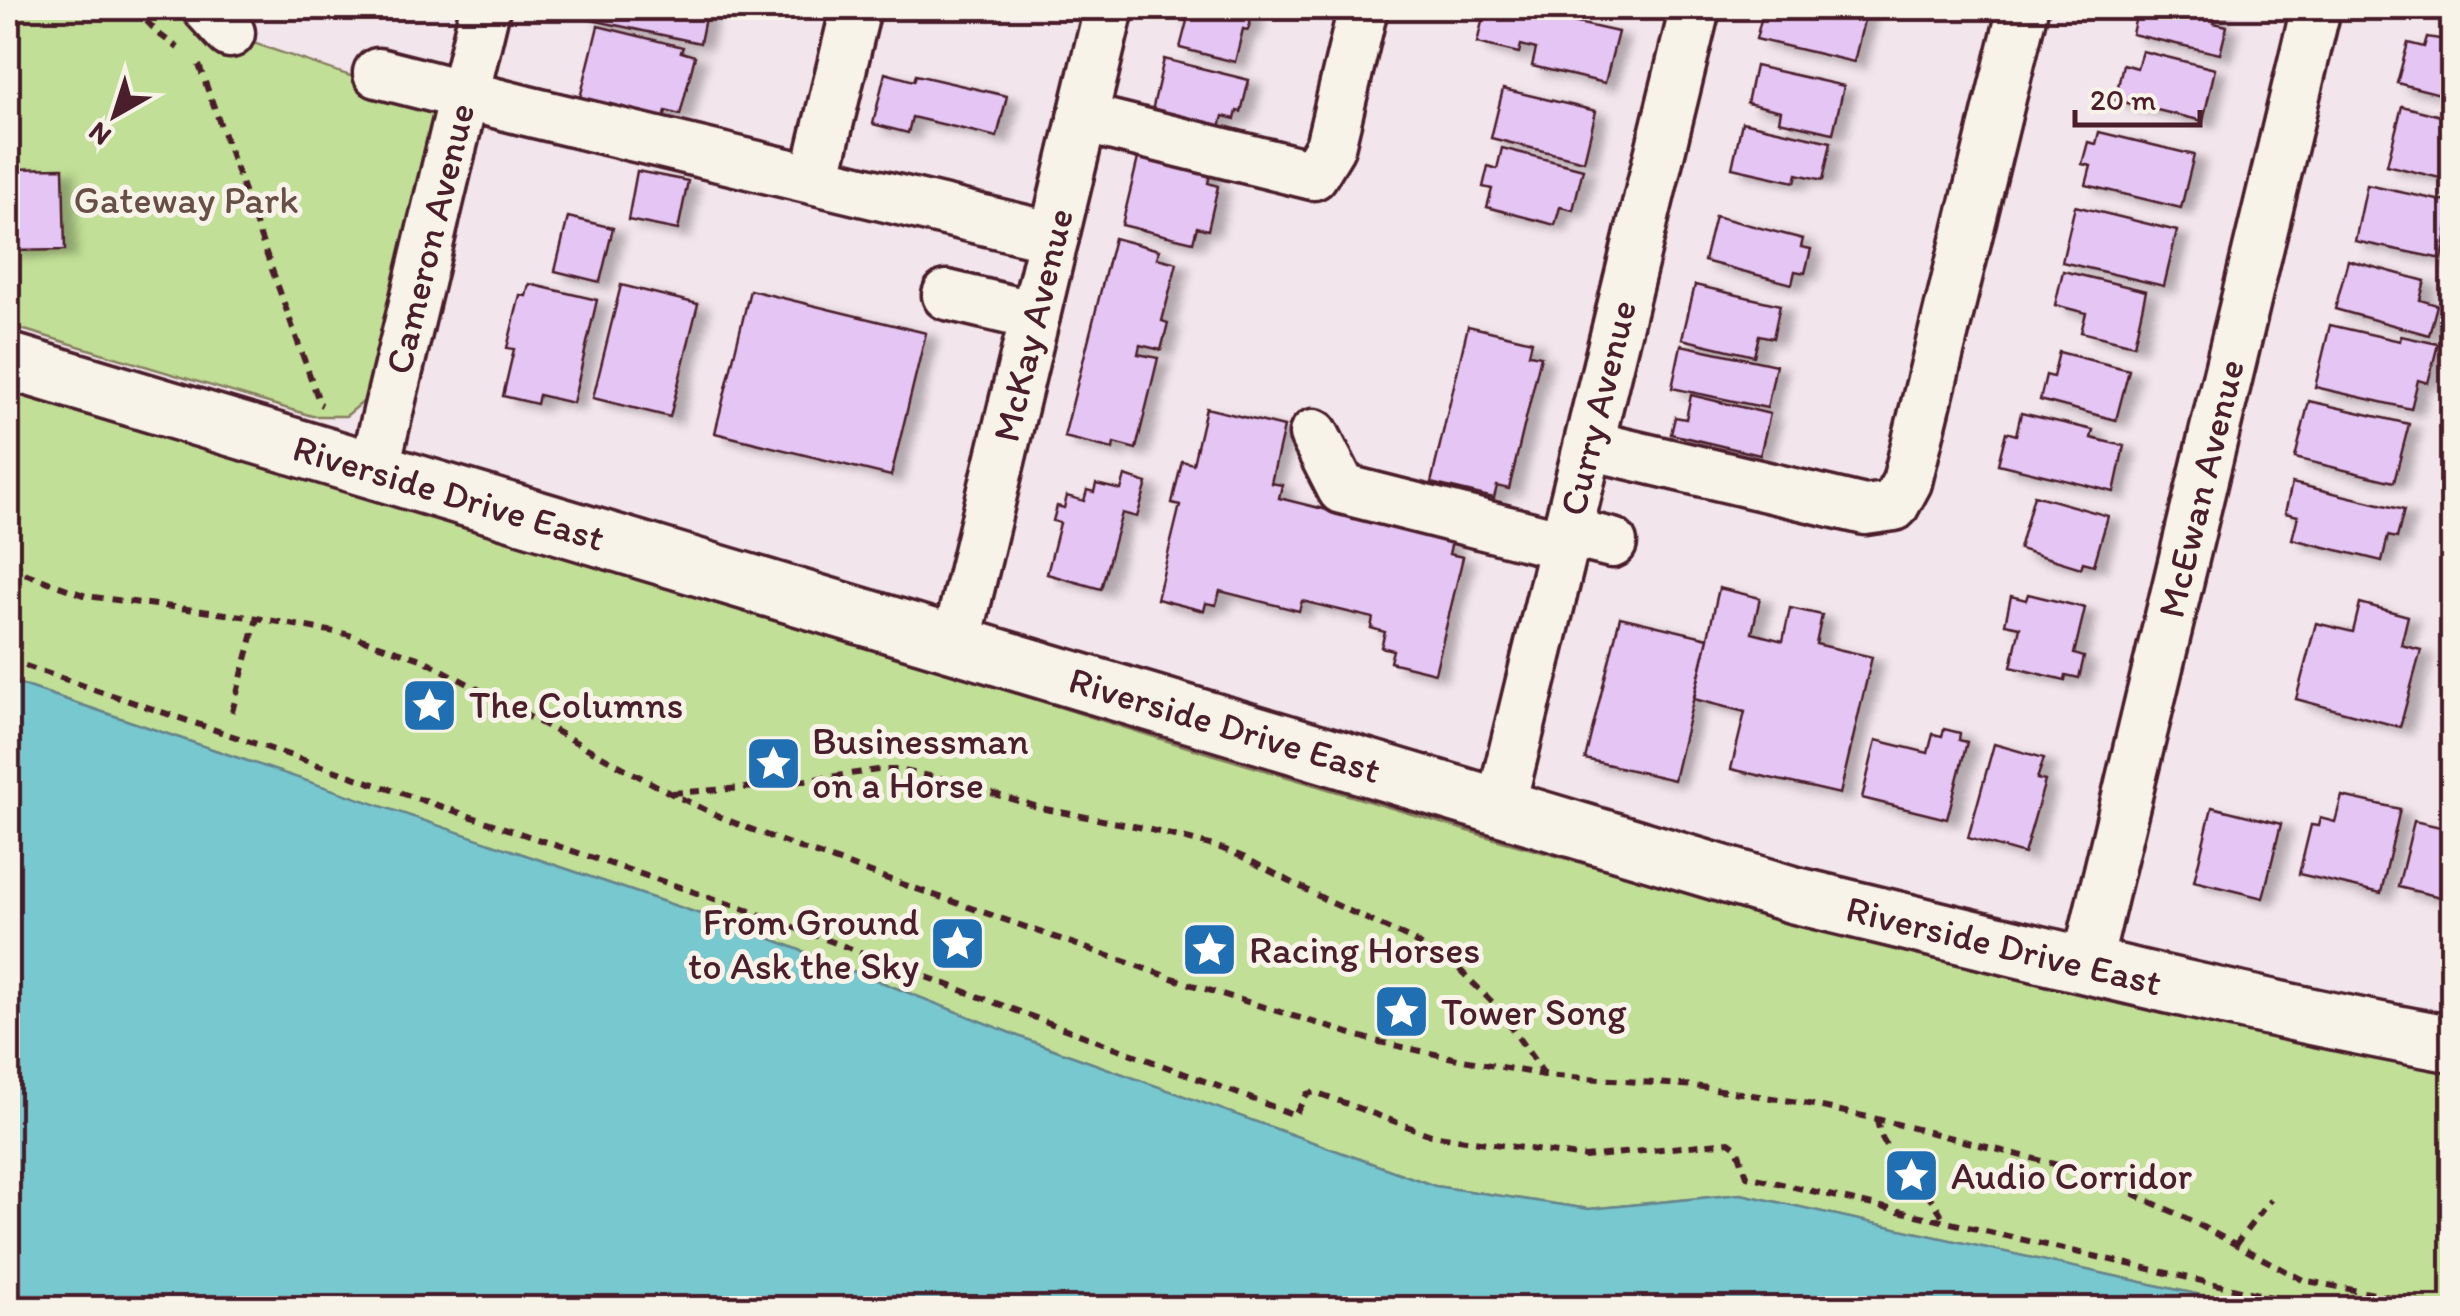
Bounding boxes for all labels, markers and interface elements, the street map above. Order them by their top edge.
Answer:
north arrow [65,65,165,165]
scale bar [2075,65,2200,127]
text: 20 m [2090,81,2156,118]
street label: Cameron Avenue [375,99,484,379]
text: N [81,115,117,154]
park label: Gateway Park [73,177,299,223]
street label: McKay Avenue [982,204,1083,446]
street label: Curry Avenue [1549,295,1646,520]
street label: McEwan Avenue [2148,355,2254,622]
street label: Riverside Drive East [288,425,610,561]
street label: Riverside Drive East [1064,657,1386,793]
place icon: The Columns [400,675,460,735]
place label: The Columns [469,682,683,728]
place label: Businessman on a Horse [812,718,1029,808]
place icon: Businessman on a Horse [743,733,803,793]
street label: Riverside Drive East [1842,885,2166,1005]
place label: From Ground to Ask the Sky [688,899,919,989]
place icon: From Ground to Ask the Sky [928,914,988,974]
place icon: Racing Horses [1180,920,1240,980]
place label: Racing Horses [1249,927,1480,973]
place icon: Tower Song [1372,982,1432,1042]
place label: Tower Song [1441,989,1627,1035]
place icon: Audio Corridor [1882,1146,1942,1206]
place label: Audio Corridor [1951,1153,2193,1199]

